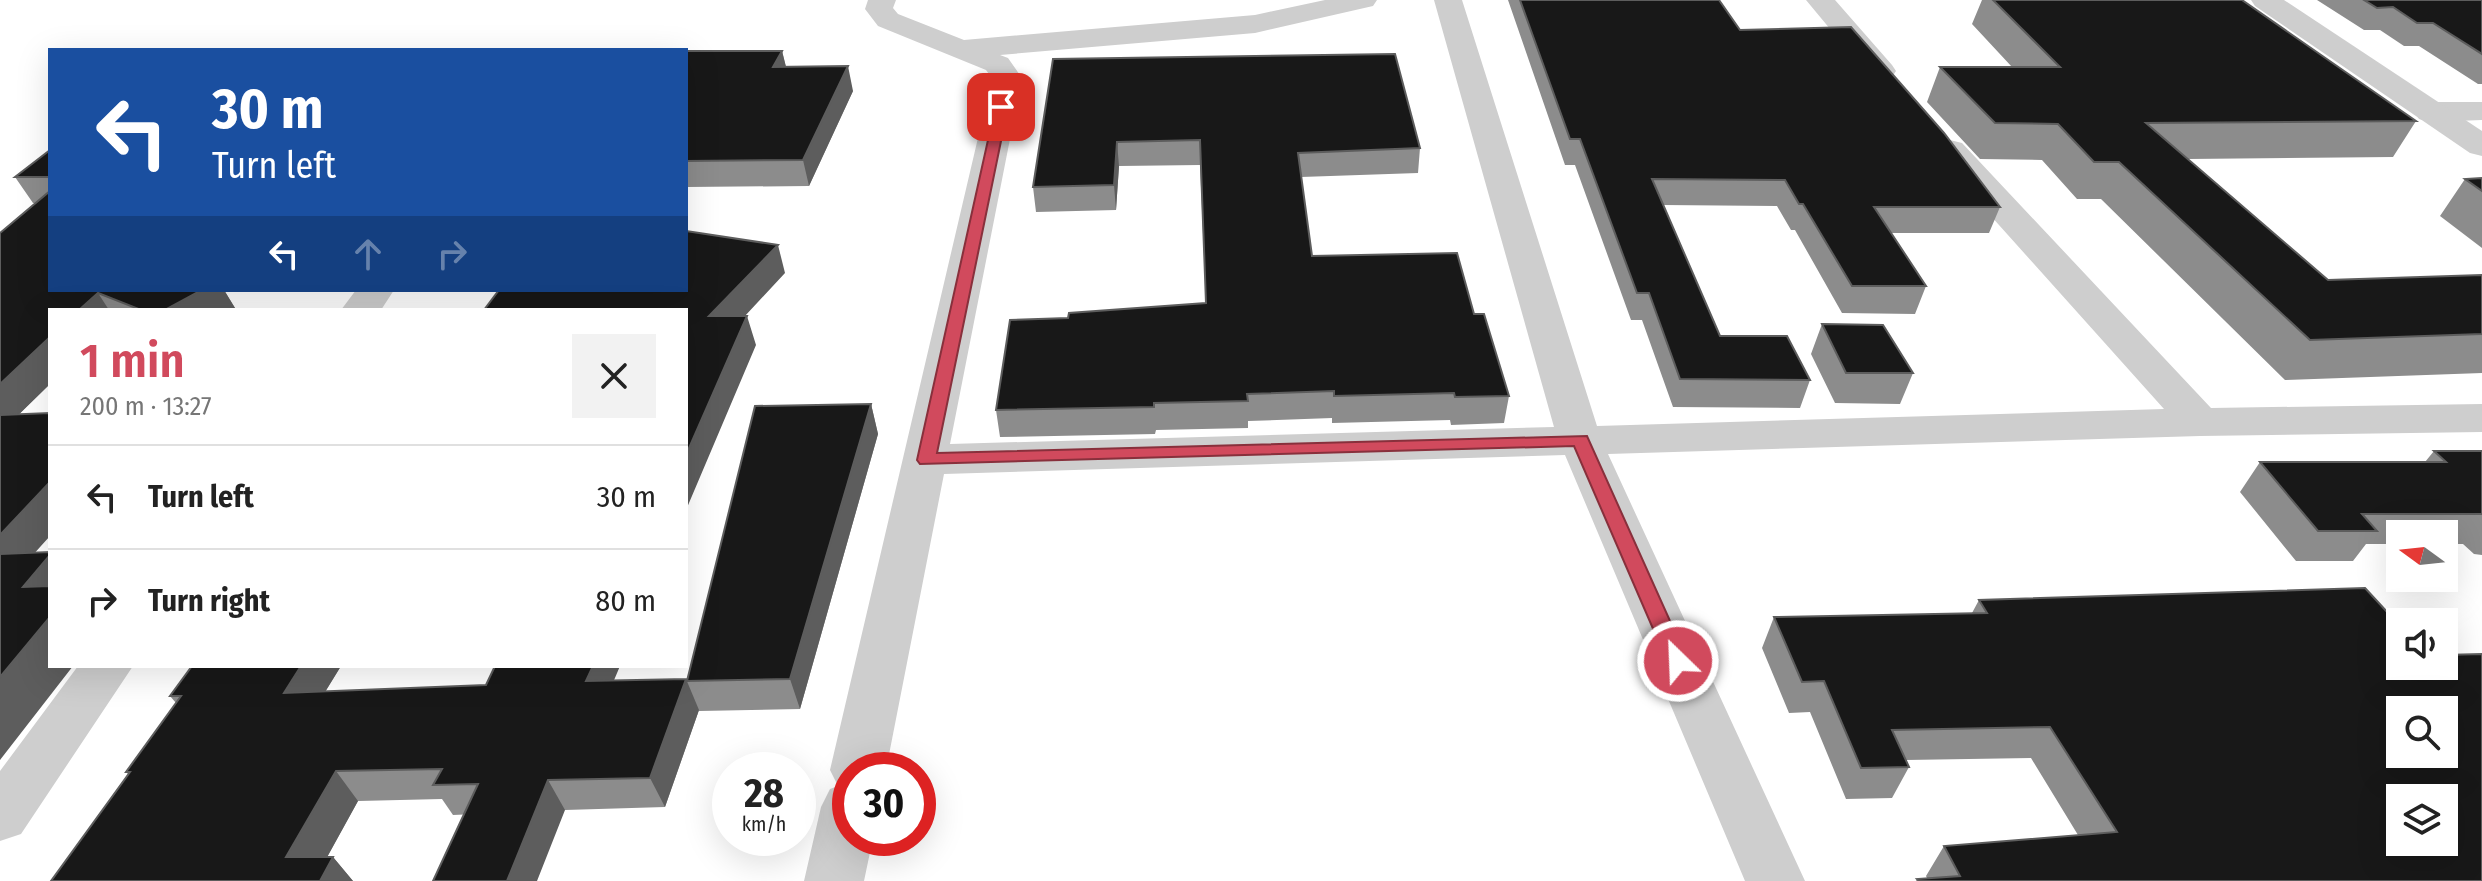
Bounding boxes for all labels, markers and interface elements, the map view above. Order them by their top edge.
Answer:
pin [967,73,1035,141]
text: 30 m [212,76,323,143]
icon: left [80,80,184,184]
icon: arrive [979,85,1023,129]
text: Turn left [212,144,336,188]
icon: left [262,232,306,276]
icon: ahead [346,232,390,276]
icon: right [430,232,474,276]
text: 1 min [80,332,185,390]
button: close [572,334,656,418]
text: 200 m · 13:27 [80,391,212,422]
icon: left [80,475,124,519]
text: Turn left [148,479,254,515]
text: 30 m [597,479,656,515]
north arrow [2386,520,2458,592]
map controls [2386,520,2458,856]
icon: right [80,579,124,623]
text: Turn right [148,583,270,619]
text: 80 m [595,583,656,619]
button: sound [2386,608,2458,680]
position arrow [1636,619,1720,703]
button: search [2386,696,2458,768]
speed limit sign: 30 [832,752,936,856]
text: 28 [744,770,784,818]
button: layers [2386,784,2458,856]
text: km/h [742,812,786,836]

